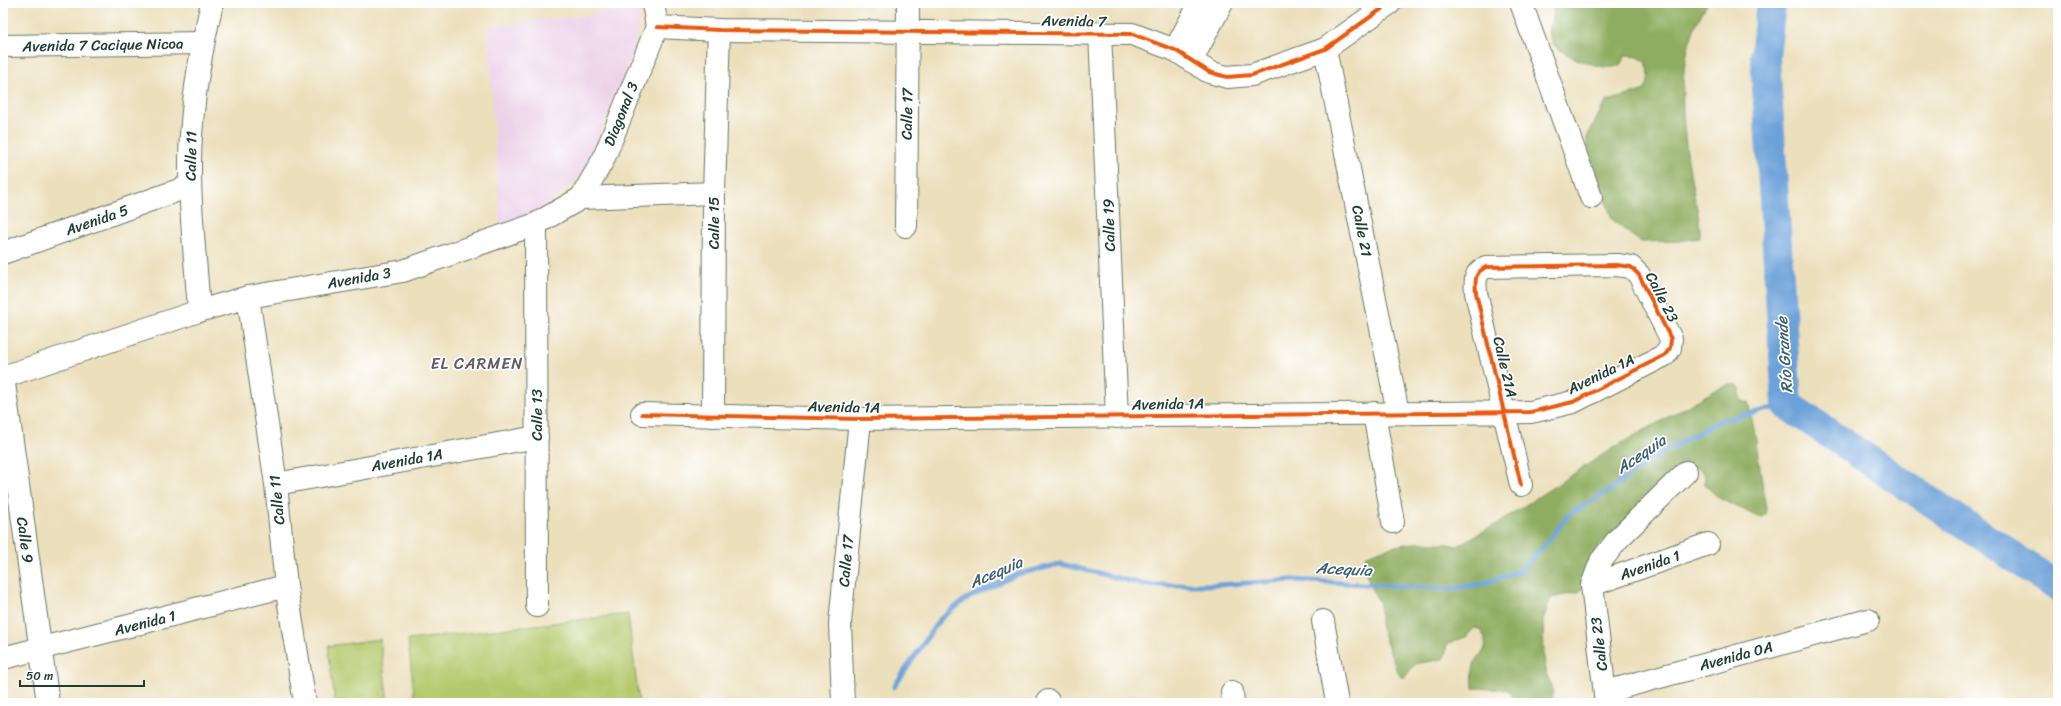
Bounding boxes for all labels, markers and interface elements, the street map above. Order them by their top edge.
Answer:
street label: Avenida 7 [1040,7,1108,35]
street label: Avenida 7 Cacique Nicoa [21,31,184,59]
street label: Diagonal 3 [596,78,646,150]
street label: Calle 17 [894,86,920,140]
street label: Calle 11 [178,131,204,181]
street label: Avenida 5 [61,197,132,243]
street label: Calle 15 [701,197,727,249]
street label: Calle 19 [1095,198,1123,252]
street label: Calle 21 [1344,203,1380,259]
street label: Avenida 3 [324,260,393,297]
street label: Calle 23 [1638,267,1686,327]
water label: Río Grande [1767,314,1801,394]
street label: Calle 21A [1485,334,1525,400]
street label: Avenida 1A [1562,346,1639,402]
district label: EL CARMEN [431,349,523,378]
street label: Calle 13 [524,389,550,441]
street label: Avenida 1A [1131,390,1204,418]
street label: Avenida 1A [807,393,880,421]
water label: Acequia [1609,425,1674,482]
street label: Avenida 1A [368,441,445,479]
street label: Calle 11 [261,474,293,526]
street label: Calle 9 [9,515,41,565]
street label: Calle 17 [831,533,861,588]
street label: Avenida 1 [1615,543,1684,588]
water label: Acequia [964,547,1029,597]
water label: Acequia [1315,553,1374,585]
street label: Avenida 1 [111,603,178,643]
street label: Calle 23 [1583,616,1615,672]
street label: Avenida 0A [1695,634,1776,679]
scale bar [20,662,144,688]
text: 50 m [26,665,53,687]

